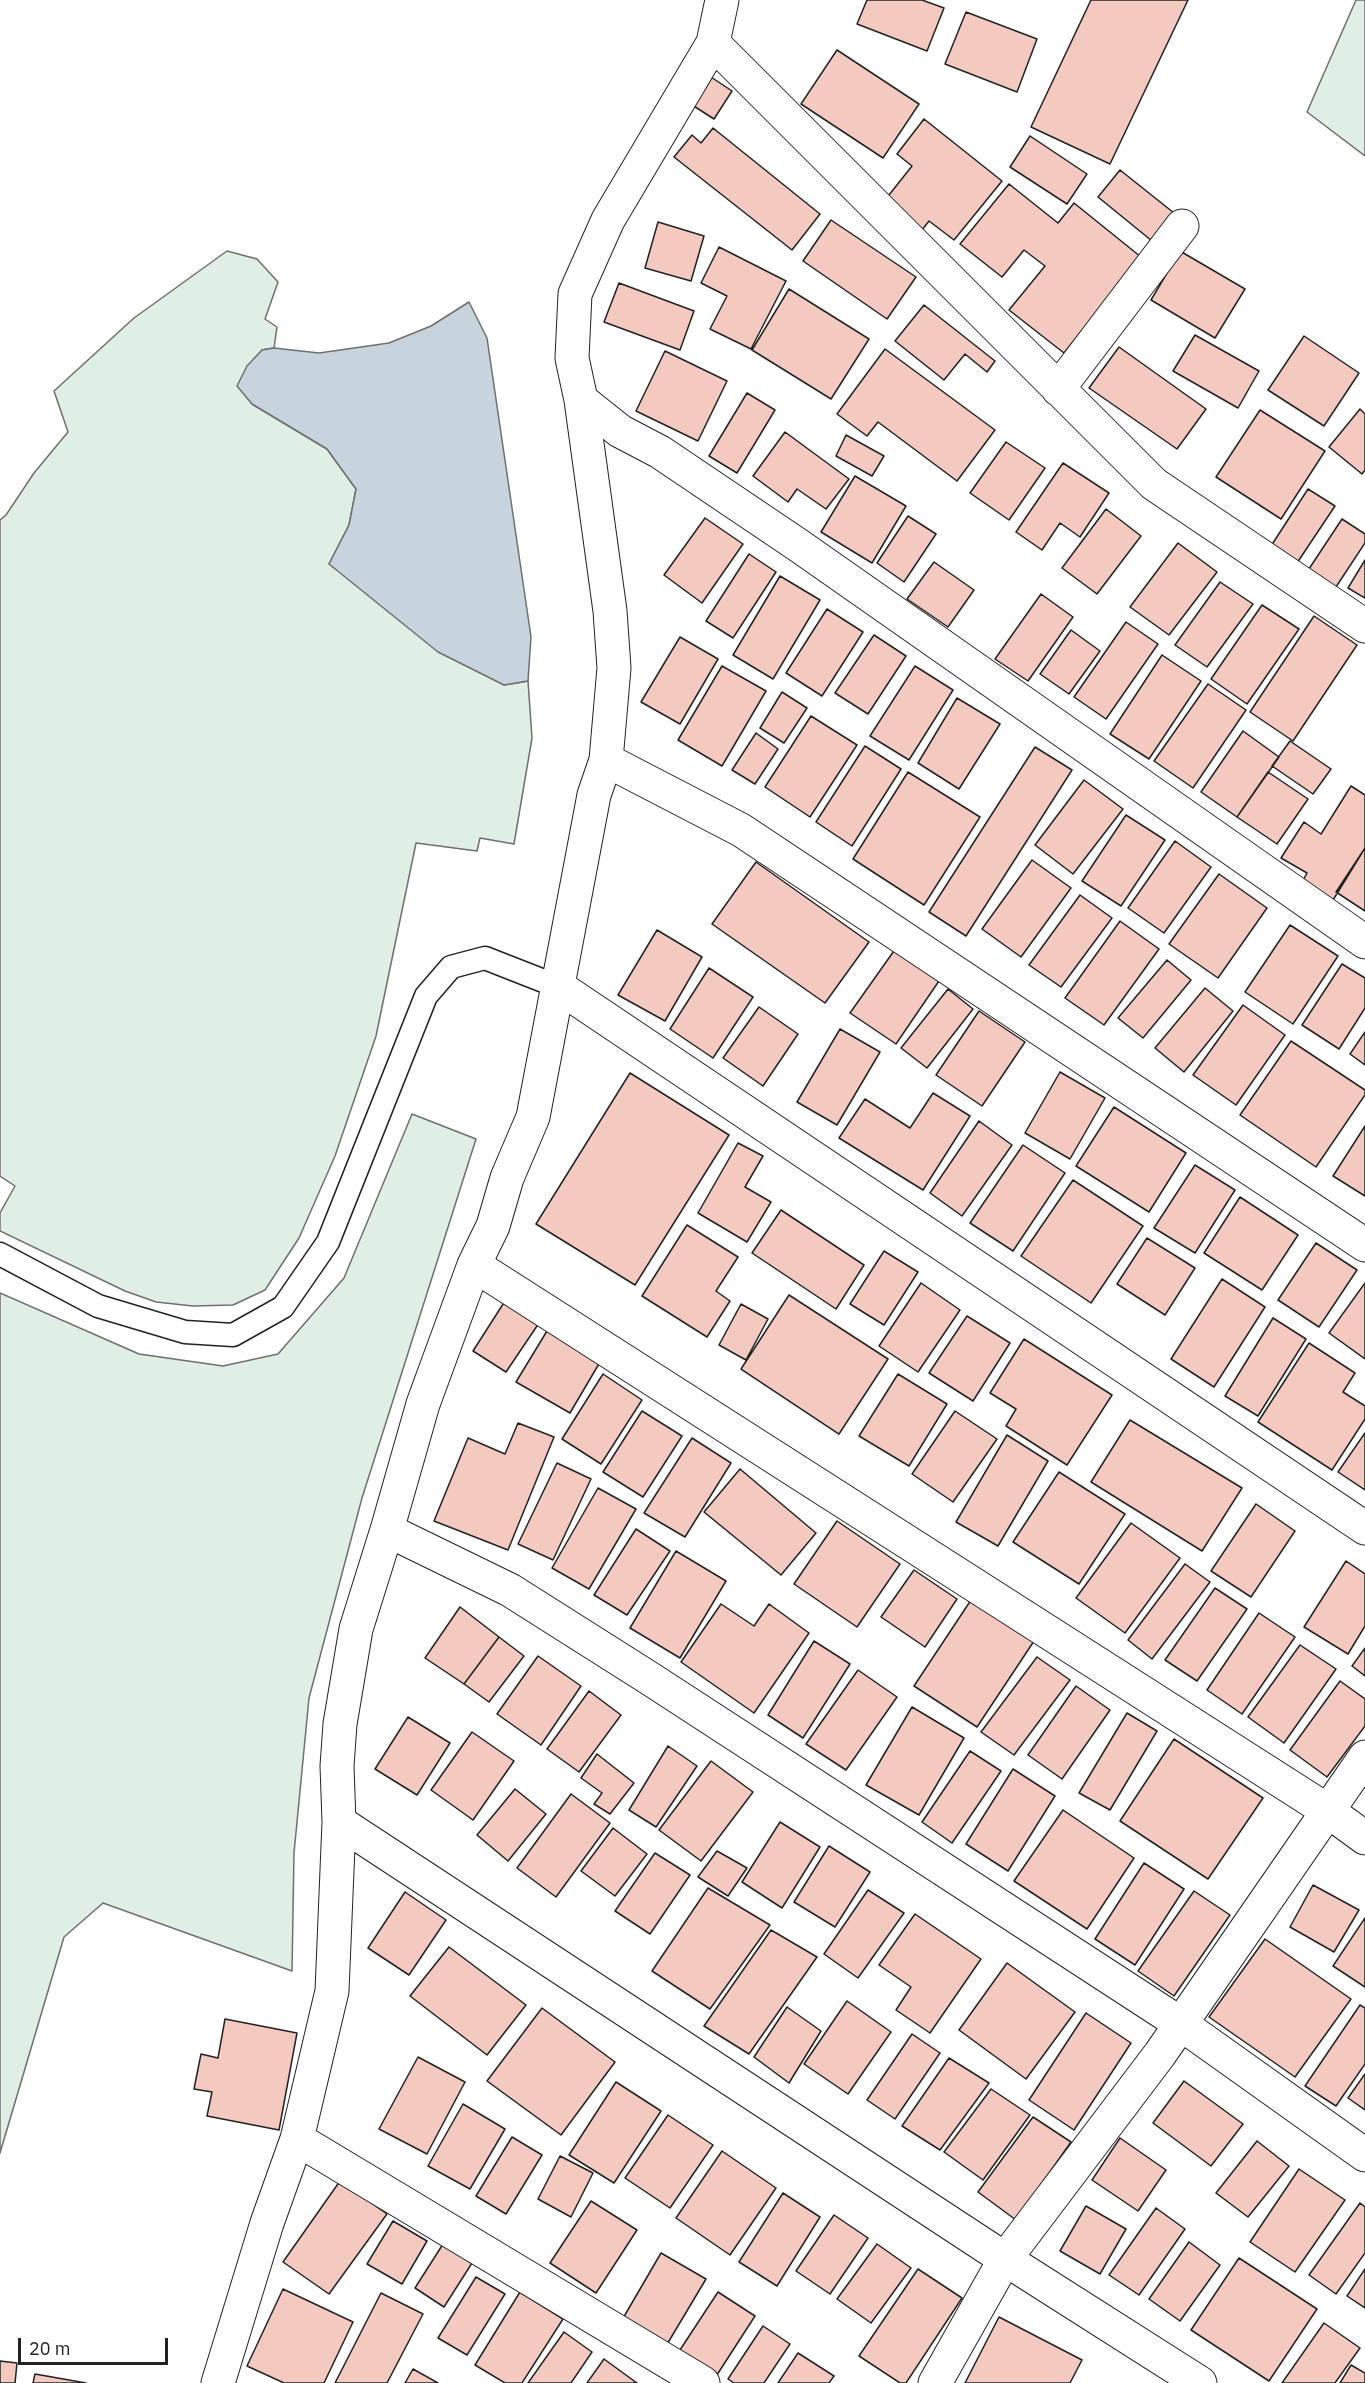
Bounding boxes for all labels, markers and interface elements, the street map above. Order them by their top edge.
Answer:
scale bar [21,2326,171,2364]
text: 20 m [29,2337,71,2360]

